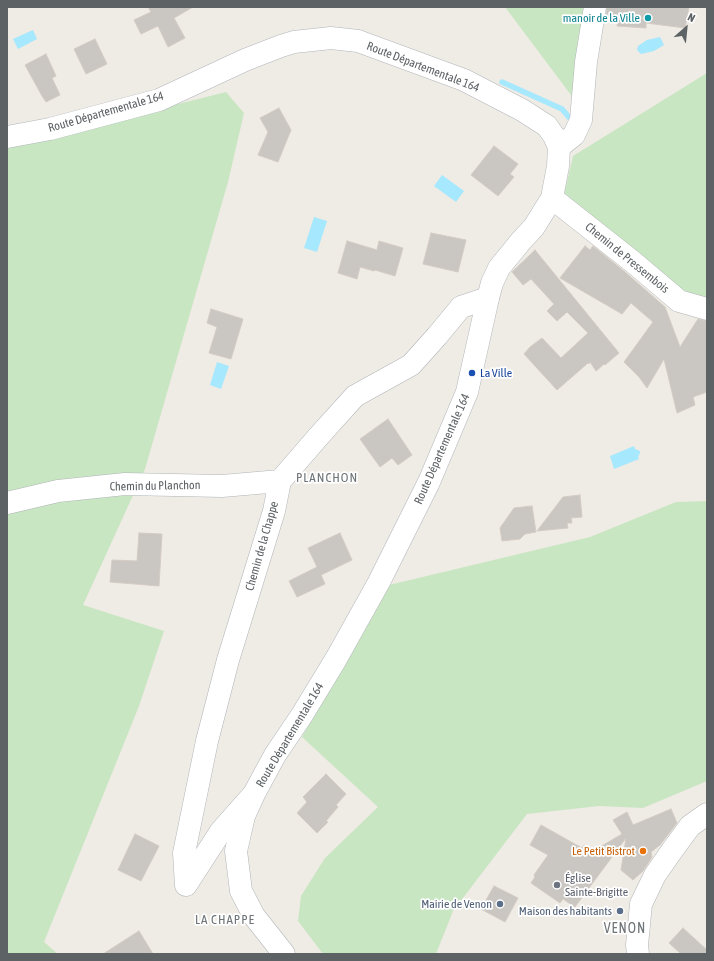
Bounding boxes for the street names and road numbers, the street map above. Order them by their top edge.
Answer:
street label: Route Départementale 164 [365,39,481,95]
street label: Route Départementale 164 [47,89,165,135]
street label: Chemin de Pressembois [582,220,672,296]
street label: Route Départementale 164 [411,391,473,507]
street label: Chemin du Planchon [109,478,201,494]
street label: Chemin de la Chappe [242,500,282,592]
street label: Route Départementale 164 [253,680,327,790]

